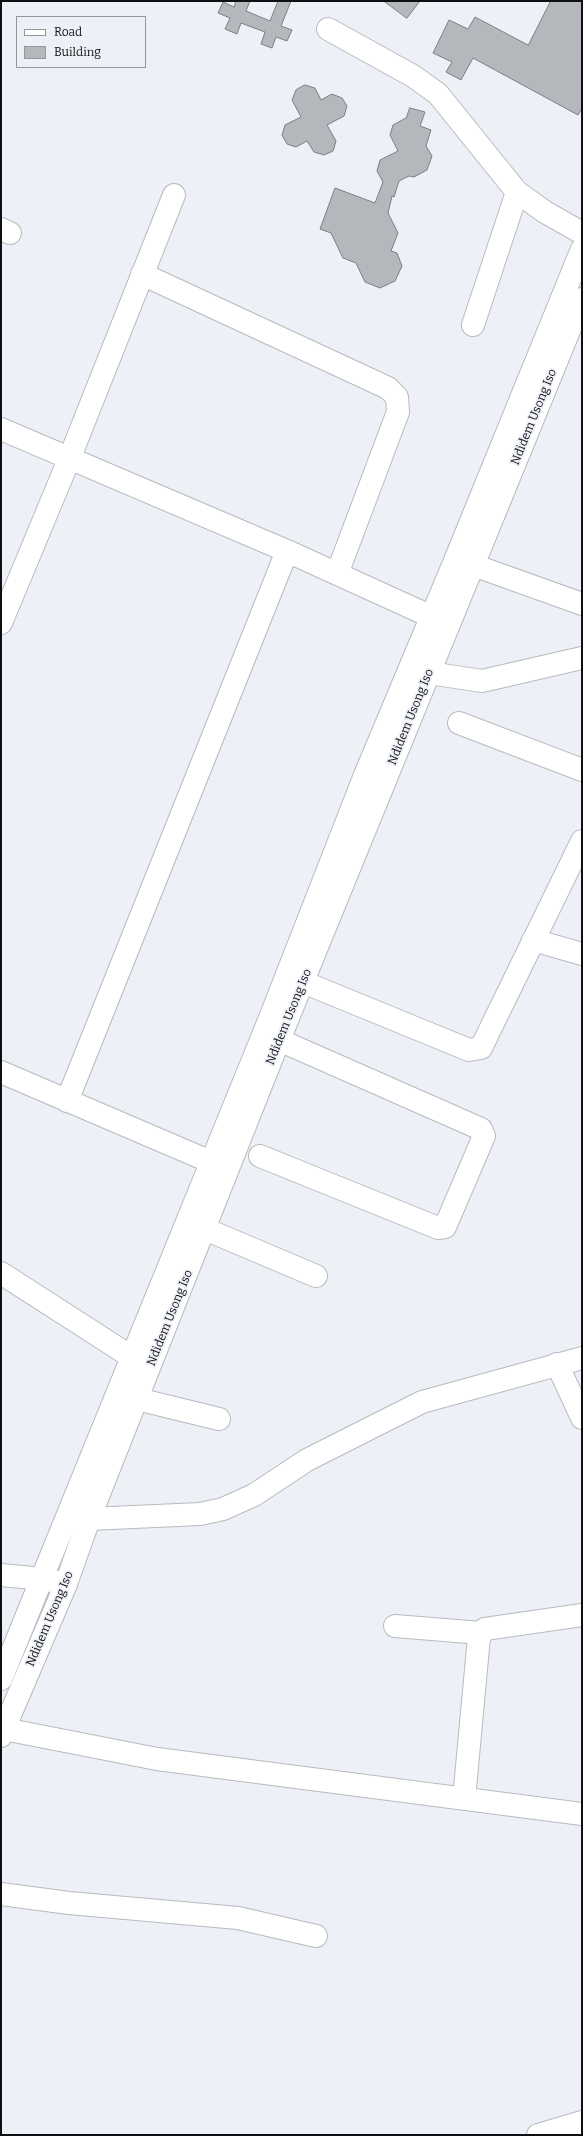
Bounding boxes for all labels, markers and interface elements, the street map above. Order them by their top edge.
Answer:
legend [16,16,146,68]
text: Road [54,25,82,39]
text: Building [54,45,101,59]
street label: Ndidem Usong Iso [508,367,560,467]
street label: Ndidem Usong Iso [385,667,437,767]
street label: Ndidem Usong Iso [263,967,315,1067]
street label: Ndidem Usong Iso [144,1268,196,1368]
street label: Ndidem Usong Iso [23,1569,77,1669]

